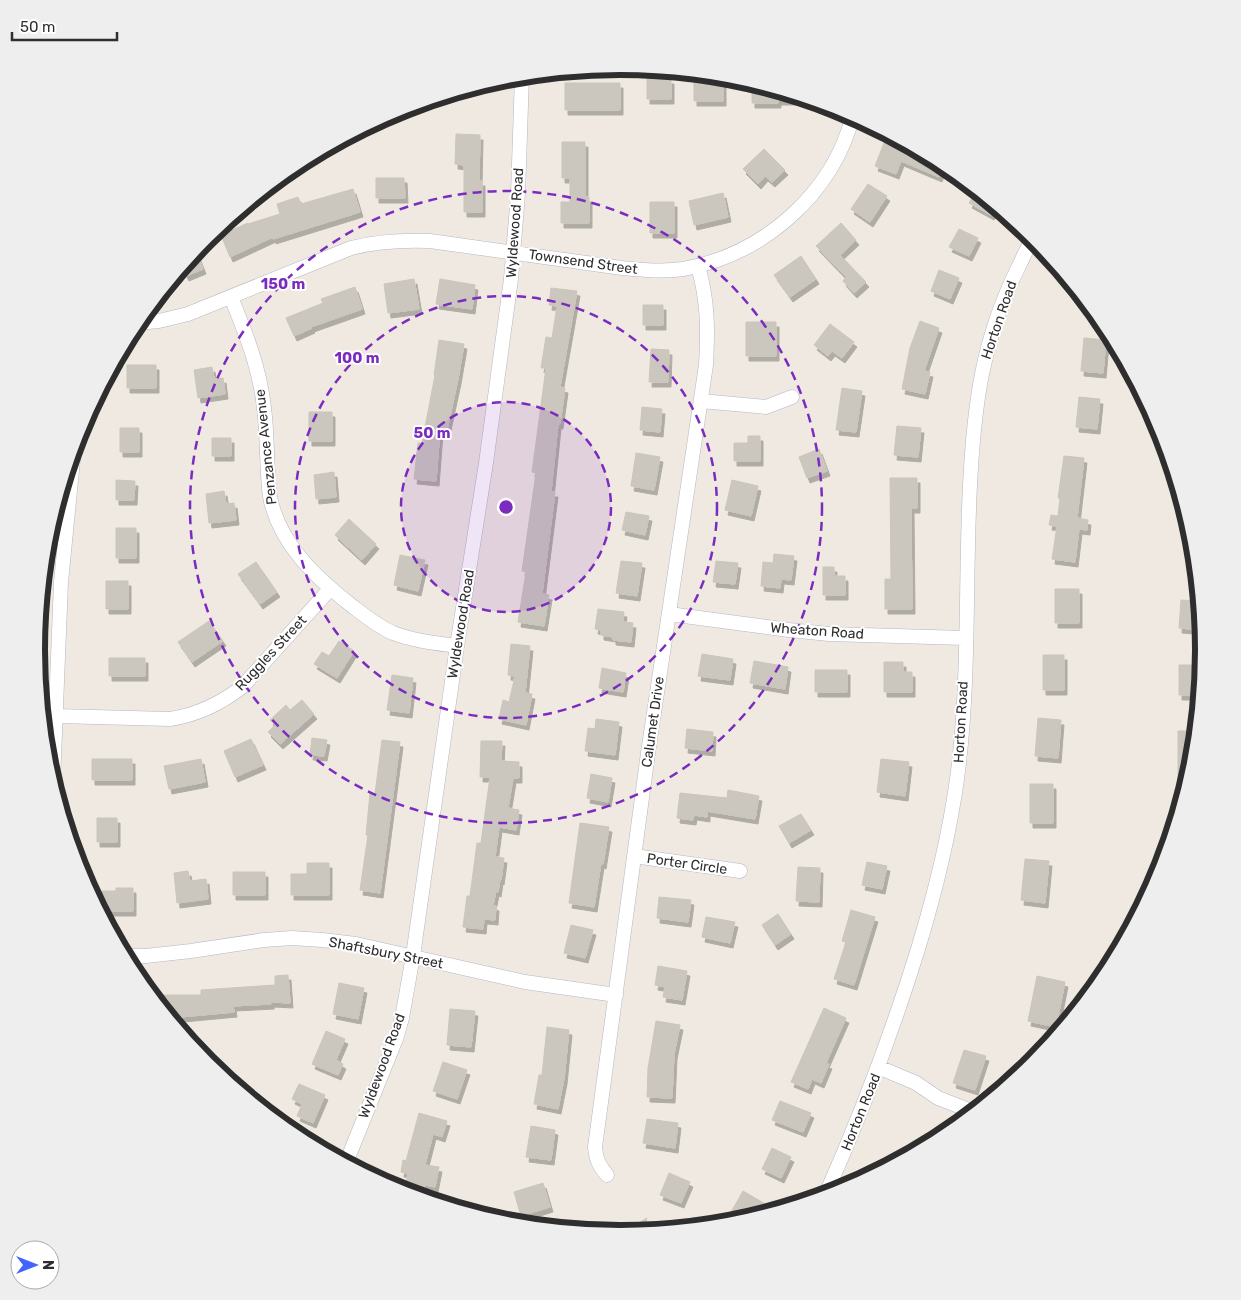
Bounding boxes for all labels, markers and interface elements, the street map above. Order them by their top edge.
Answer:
scale bar [12,10,118,42]
text: 50 m [20,18,55,36]
street label: Wyldewood Road [503,167,527,279]
street label: Townsend Street [527,246,639,278]
text: 150 m [261,275,305,293]
street label: Horton Road [978,278,1020,362]
text: 100 m [335,349,379,367]
street label: Penzance Avenue [251,388,281,506]
text: 50 m [414,424,450,442]
centre of rings [497,498,515,516]
street label: Wyldewood Road [444,568,478,680]
street label: Ruggles Street [232,611,311,694]
street label: Wheaton Road [770,619,864,643]
street label: Calumet Drive [638,675,668,769]
street label: Horton Road [950,681,972,763]
street label: Porter Circle [646,850,728,878]
street label: Shaftsbury Street [327,934,445,973]
street label: Wyldewood Road [355,1011,409,1121]
street label: Horton Road [838,1071,884,1153]
north arrow [10,1240,60,1290]
text: N [39,1260,56,1270]

